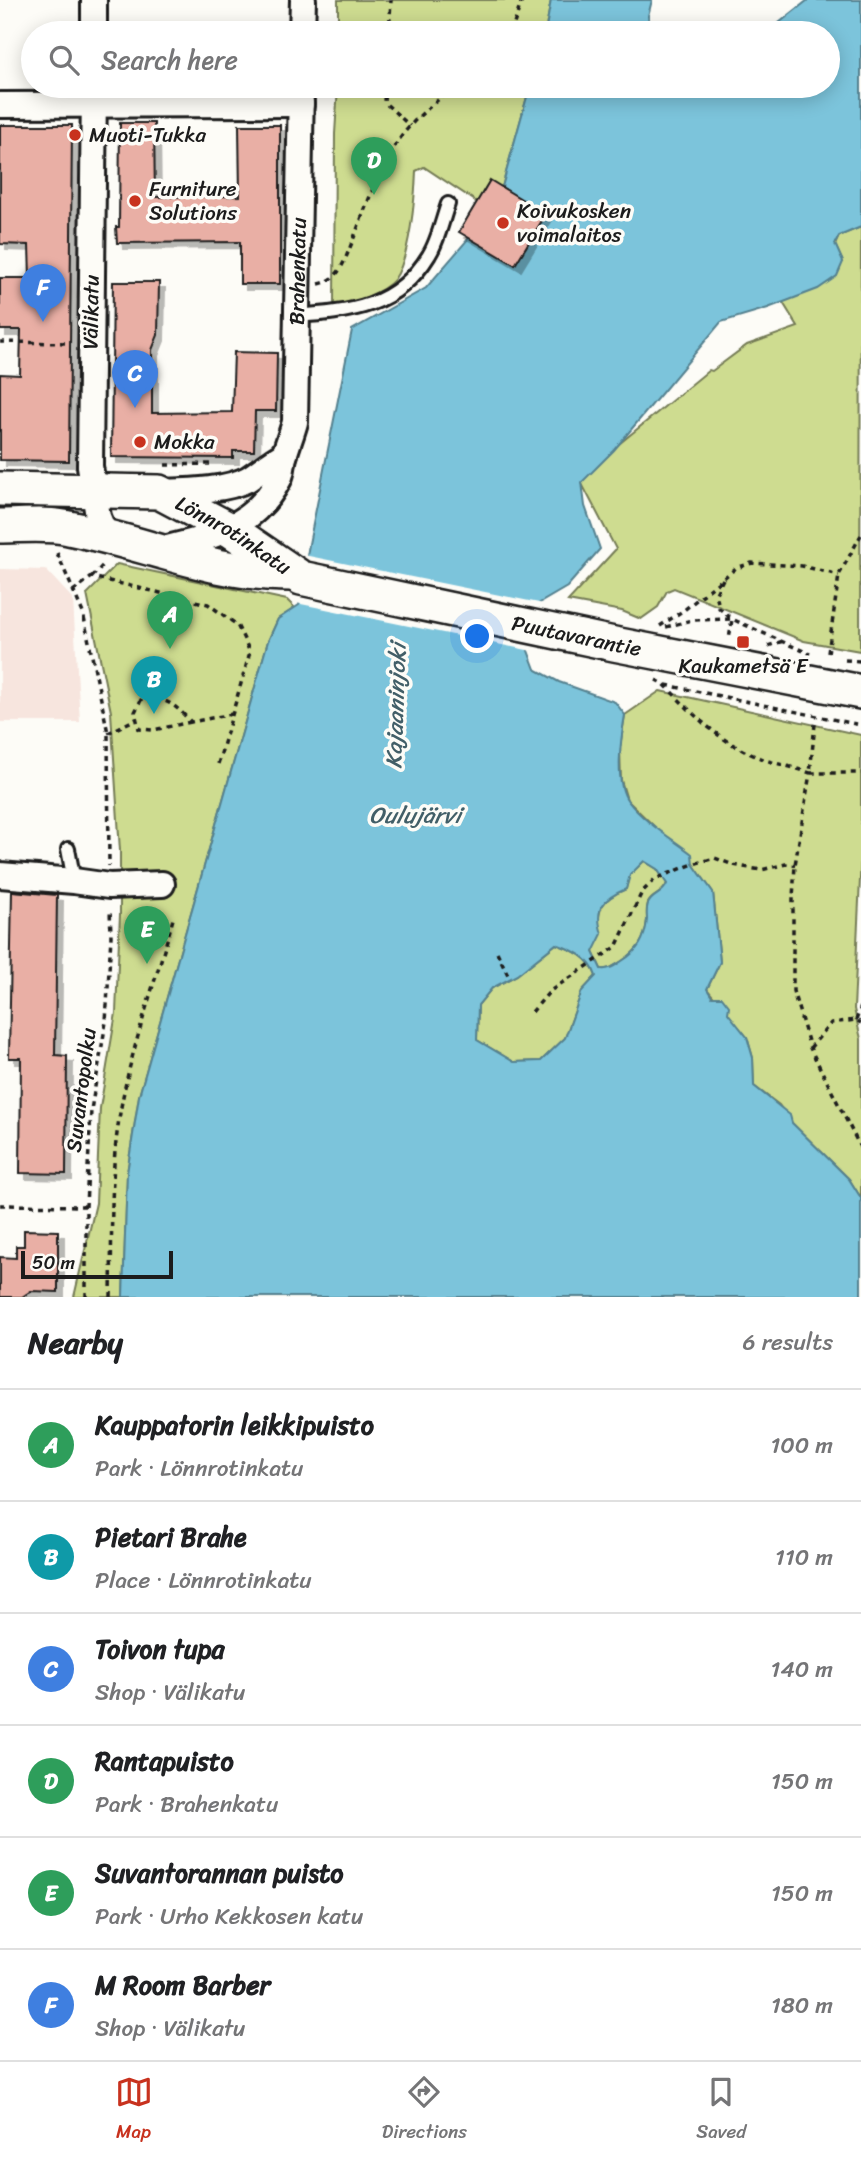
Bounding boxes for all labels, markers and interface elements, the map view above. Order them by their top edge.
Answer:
search box [21,21,840,98]
text: Search here [101,37,238,83]
icon: search [45,41,83,79]
place label: Muoti-Tukka [89,116,207,154]
marker: Muoti-Tukka [67,127,83,143]
pin: D [351,137,397,195]
place label: Furniture Solutions [149,170,237,232]
place label: Koivukosken voimalaitos [517,192,631,254]
marker: Furniture Solutions [127,193,143,209]
marker: Koivukosken voimalaitos [495,215,511,231]
street label: Brahenkatu [278,216,318,325]
pin: F [20,264,66,322]
street label: Välikatu [71,274,111,350]
pin: C [112,350,158,408]
place label: Mokka [154,423,215,461]
marker: Mokka [132,434,148,450]
street label: Lönnrotinkatu [168,485,300,586]
pin: A [147,591,193,649]
street label: Puutavarantie [508,604,645,668]
your location [460,619,494,653]
marker: Kaukametsä E [735,634,751,650]
water label: Kajaaninjoki [373,638,419,769]
place label: Kaukametsä E [679,647,809,685]
pin: B [131,656,177,714]
water label: Oulujärvi [369,795,465,836]
pin: E [124,906,170,964]
street label: Suvantopolku [55,1025,108,1154]
text: 50 m [32,1246,75,1279]
scale bar [21,1248,173,1280]
text: Nearby [28,1316,123,1370]
text: 6 results [743,1322,833,1363]
text: Kauppatorin leikkipuisto [95,1402,374,1448]
text: A [43,1425,59,1466]
text: 100 m [770,1425,833,1466]
text: Park · Lönnrotinkatu [95,1448,303,1489]
text: Pietari Brahe [95,1514,247,1560]
text: B [44,1537,58,1578]
text: 110 m [775,1537,833,1578]
text: Place · Lönnrotinkatu [95,1560,312,1601]
text: Toivon tupa [95,1626,224,1672]
text: C [44,1649,58,1690]
text: 140 m [771,1649,833,1690]
text: Shop · Välikatu [95,1672,245,1713]
text: Rantapuisto [95,1738,234,1784]
text: D [44,1761,58,1802]
text: 150 m [771,1761,833,1802]
text: Park · Brahenkatu [95,1784,278,1825]
text: Suvantorannan puisto [95,1850,344,1896]
text: E [45,1873,57,1914]
text: 150 m [771,1873,833,1914]
text: Park · Urho Kekkosen katu [95,1896,363,1937]
text: M Room Barber [95,1962,270,2008]
text: F [45,1985,57,2026]
text: 180 m [771,1985,833,2026]
text: Shop · Välikatu [95,2008,245,2049]
tab: Map [115,2073,153,2148]
tab: Directions [382,2073,467,2148]
tab: Saved [696,2073,746,2148]

